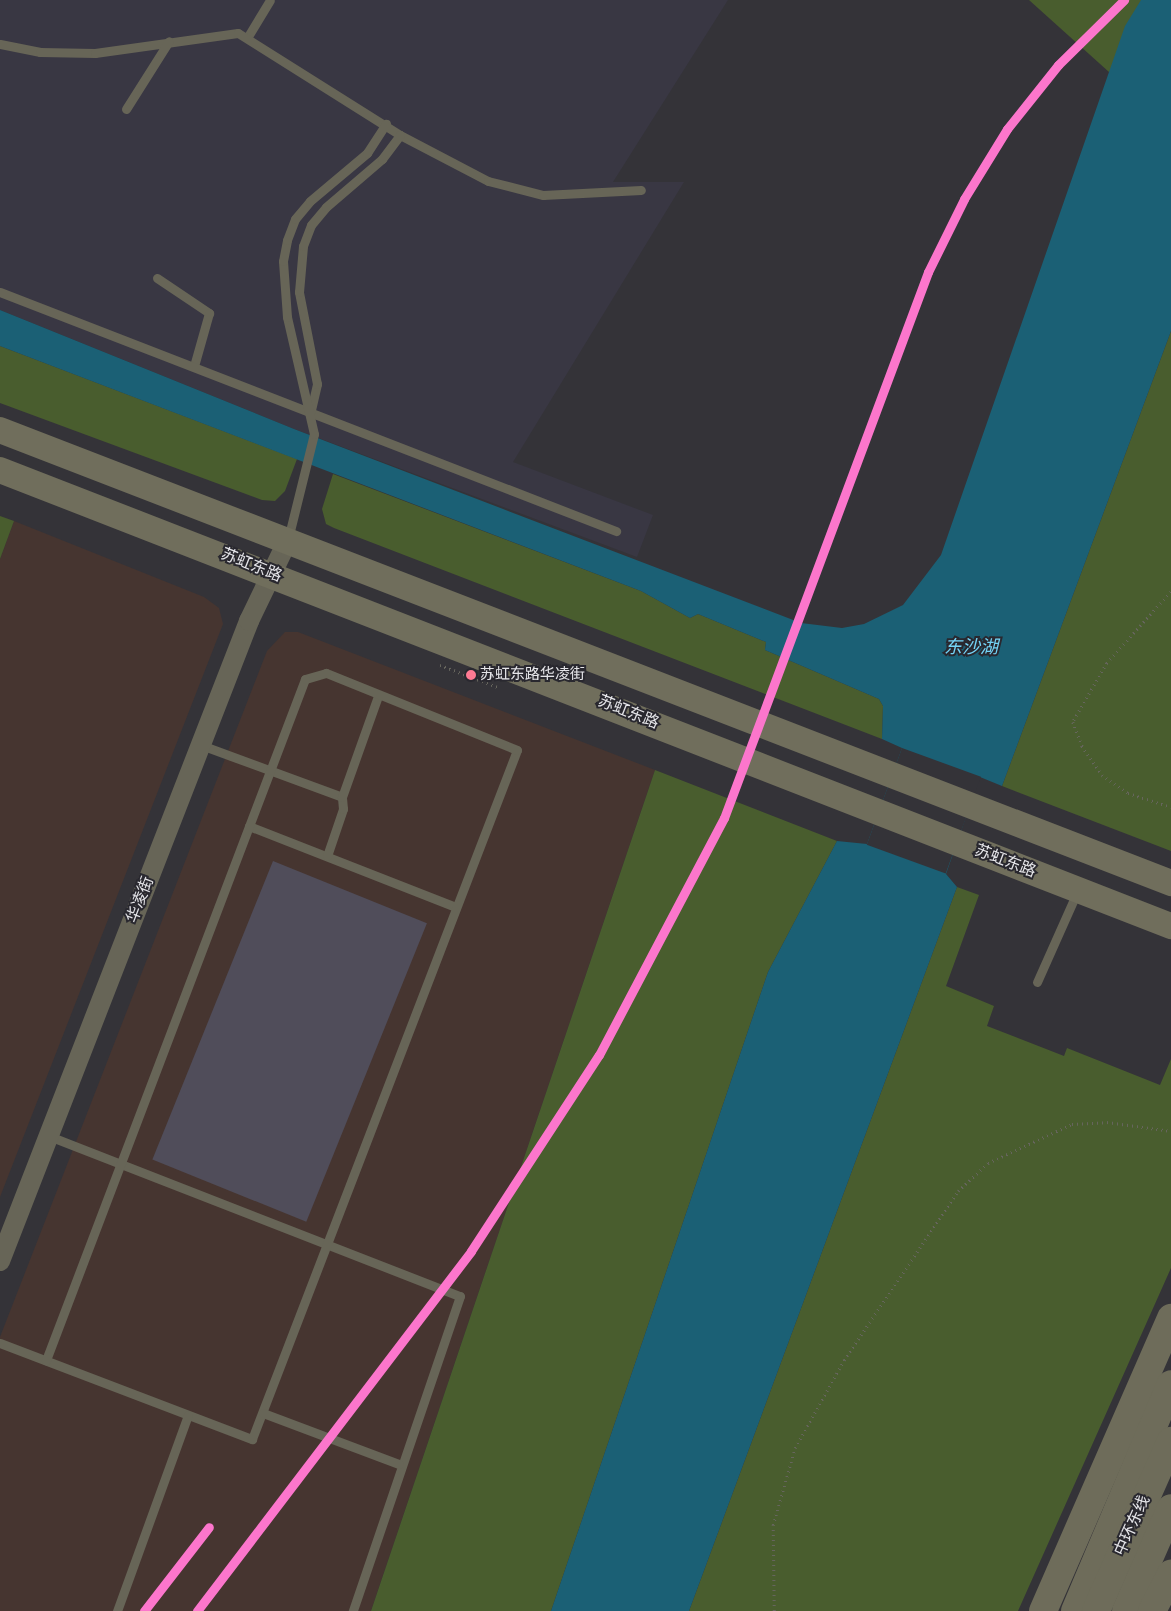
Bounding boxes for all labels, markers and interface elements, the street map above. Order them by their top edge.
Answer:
street label: 苏虹东路 [218,545,284,587]
water label: 东沙湖 [944,637,998,659]
place label: 苏虹东路华凌街 [480,666,585,684]
marker: 苏虹东路华凌街 [466,670,476,680]
street label: 苏虹东路 [595,692,661,734]
street label: 苏虹东路 [972,842,1038,882]
street label: 华凌街 [123,874,159,926]
street label: 中环东线 [1111,1493,1155,1559]

